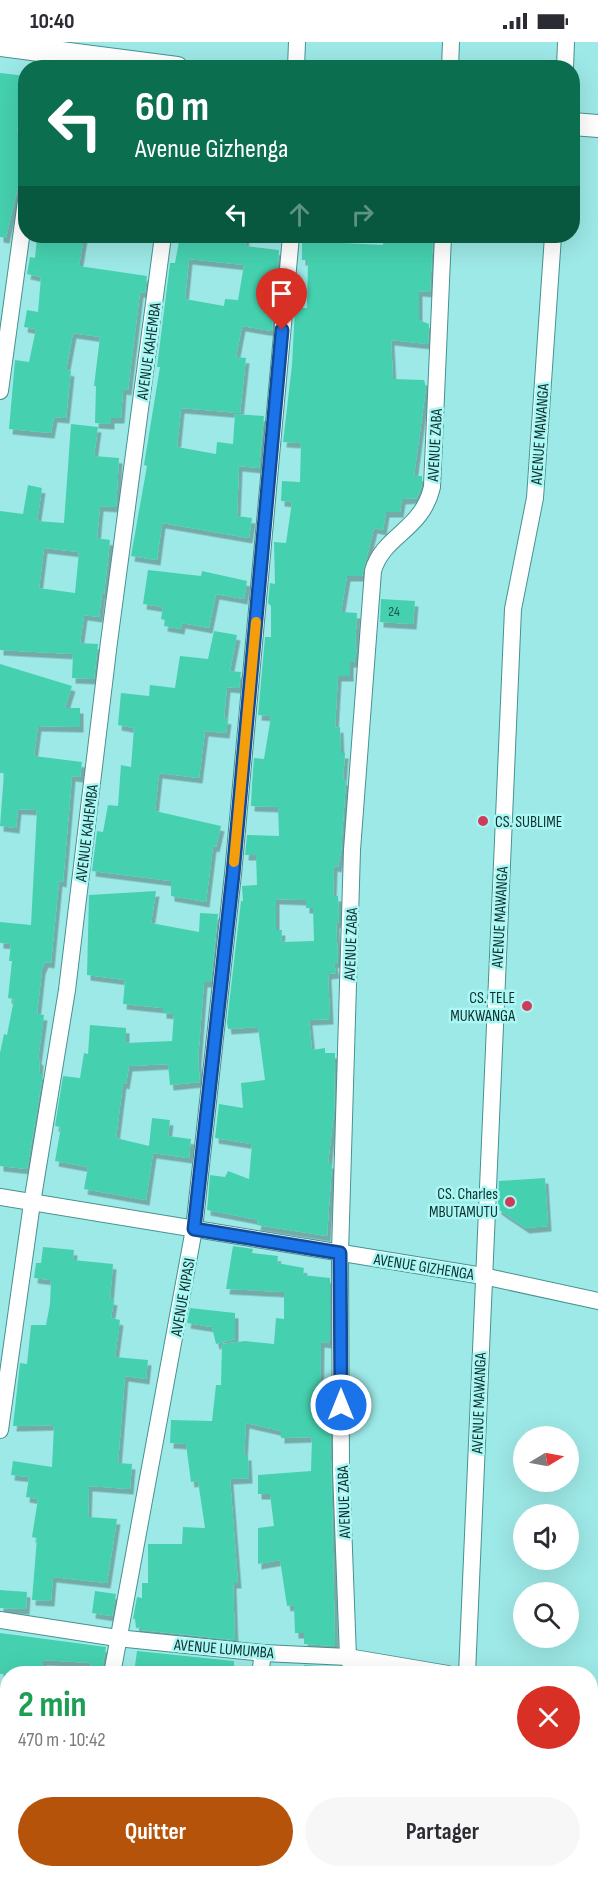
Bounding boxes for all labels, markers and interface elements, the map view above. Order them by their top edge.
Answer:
text: 10:40 [30,8,74,35]
text: 60 m [135,82,209,133]
icon: left [36,84,114,162]
text: Avenue Gizhenga [135,133,288,165]
icon: left [220,198,253,231]
icon: ahead [283,198,316,231]
icon: right [346,198,379,231]
pin [256,268,307,330]
icon: arrive [265,277,298,310]
street label: AVENUE KAHEMBA [133,301,166,402]
street label: AVENUE MAWANGA [527,383,554,486]
street label: AVENUE ZABA [424,408,447,483]
house number: 24 [388,603,400,620]
street label: AVENUE KAHEMBA [72,783,103,884]
place label: CS. SUBLIME [495,813,562,832]
marker: CS. SUBLIME [476,814,490,828]
street label: AVENUE MAWANGA [488,866,513,969]
street label: AVENUE ZABA [341,907,362,982]
place label: CS. TELE MUKWANGA [450,989,515,1026]
marker: CS. TELE MUKWANGA [520,999,534,1013]
place label: CS. Charles MBUTAMUTU [429,1185,498,1222]
marker: CS. Charles MBUTAMUTU [503,1195,517,1209]
street label: AVENUE GIZHENGA [371,1250,475,1285]
street label: AVENUE KIPASI [167,1257,200,1339]
street label: AVENUE MAWANGA [468,1352,491,1455]
position arrow [309,1373,373,1437]
north arrow [513,1426,579,1492]
map controls [513,1426,579,1648]
street label: AVENUE ZABA [334,1465,355,1540]
button: sound [513,1504,579,1570]
button: search [513,1582,579,1648]
street label: AVENUE LUMUMBA [172,1636,275,1663]
text: 2 min [18,1684,87,1727]
button: close [517,1686,580,1749]
text: 470 m · 10:42 [18,1728,106,1752]
button: Quitter [18,1797,293,1866]
button: Partager [305,1797,580,1866]

